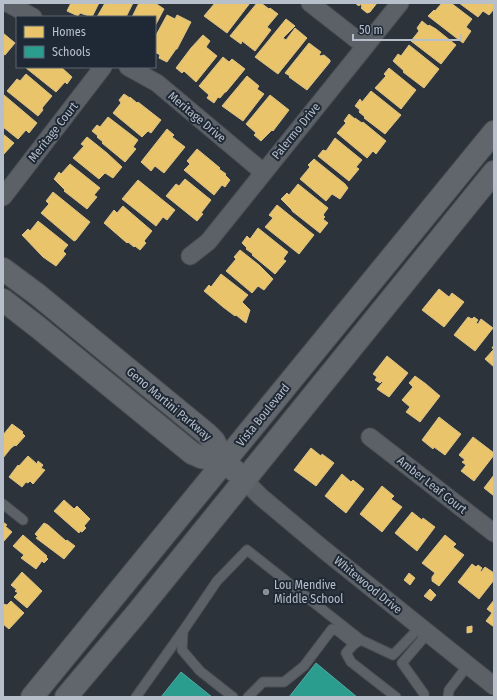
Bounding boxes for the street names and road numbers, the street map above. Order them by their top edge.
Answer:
street label: Meritage Drive [165,89,229,145]
street label: Meritage Court [25,99,81,165]
street label: Palermo Drive [269,100,323,162]
street label: Geno Martini Parkway [124,365,215,444]
street label: Vista Boulevard [234,381,292,449]
street label: Amber Leaf Court [394,453,470,517]
street label: Whitewood Drive [331,553,405,617]

